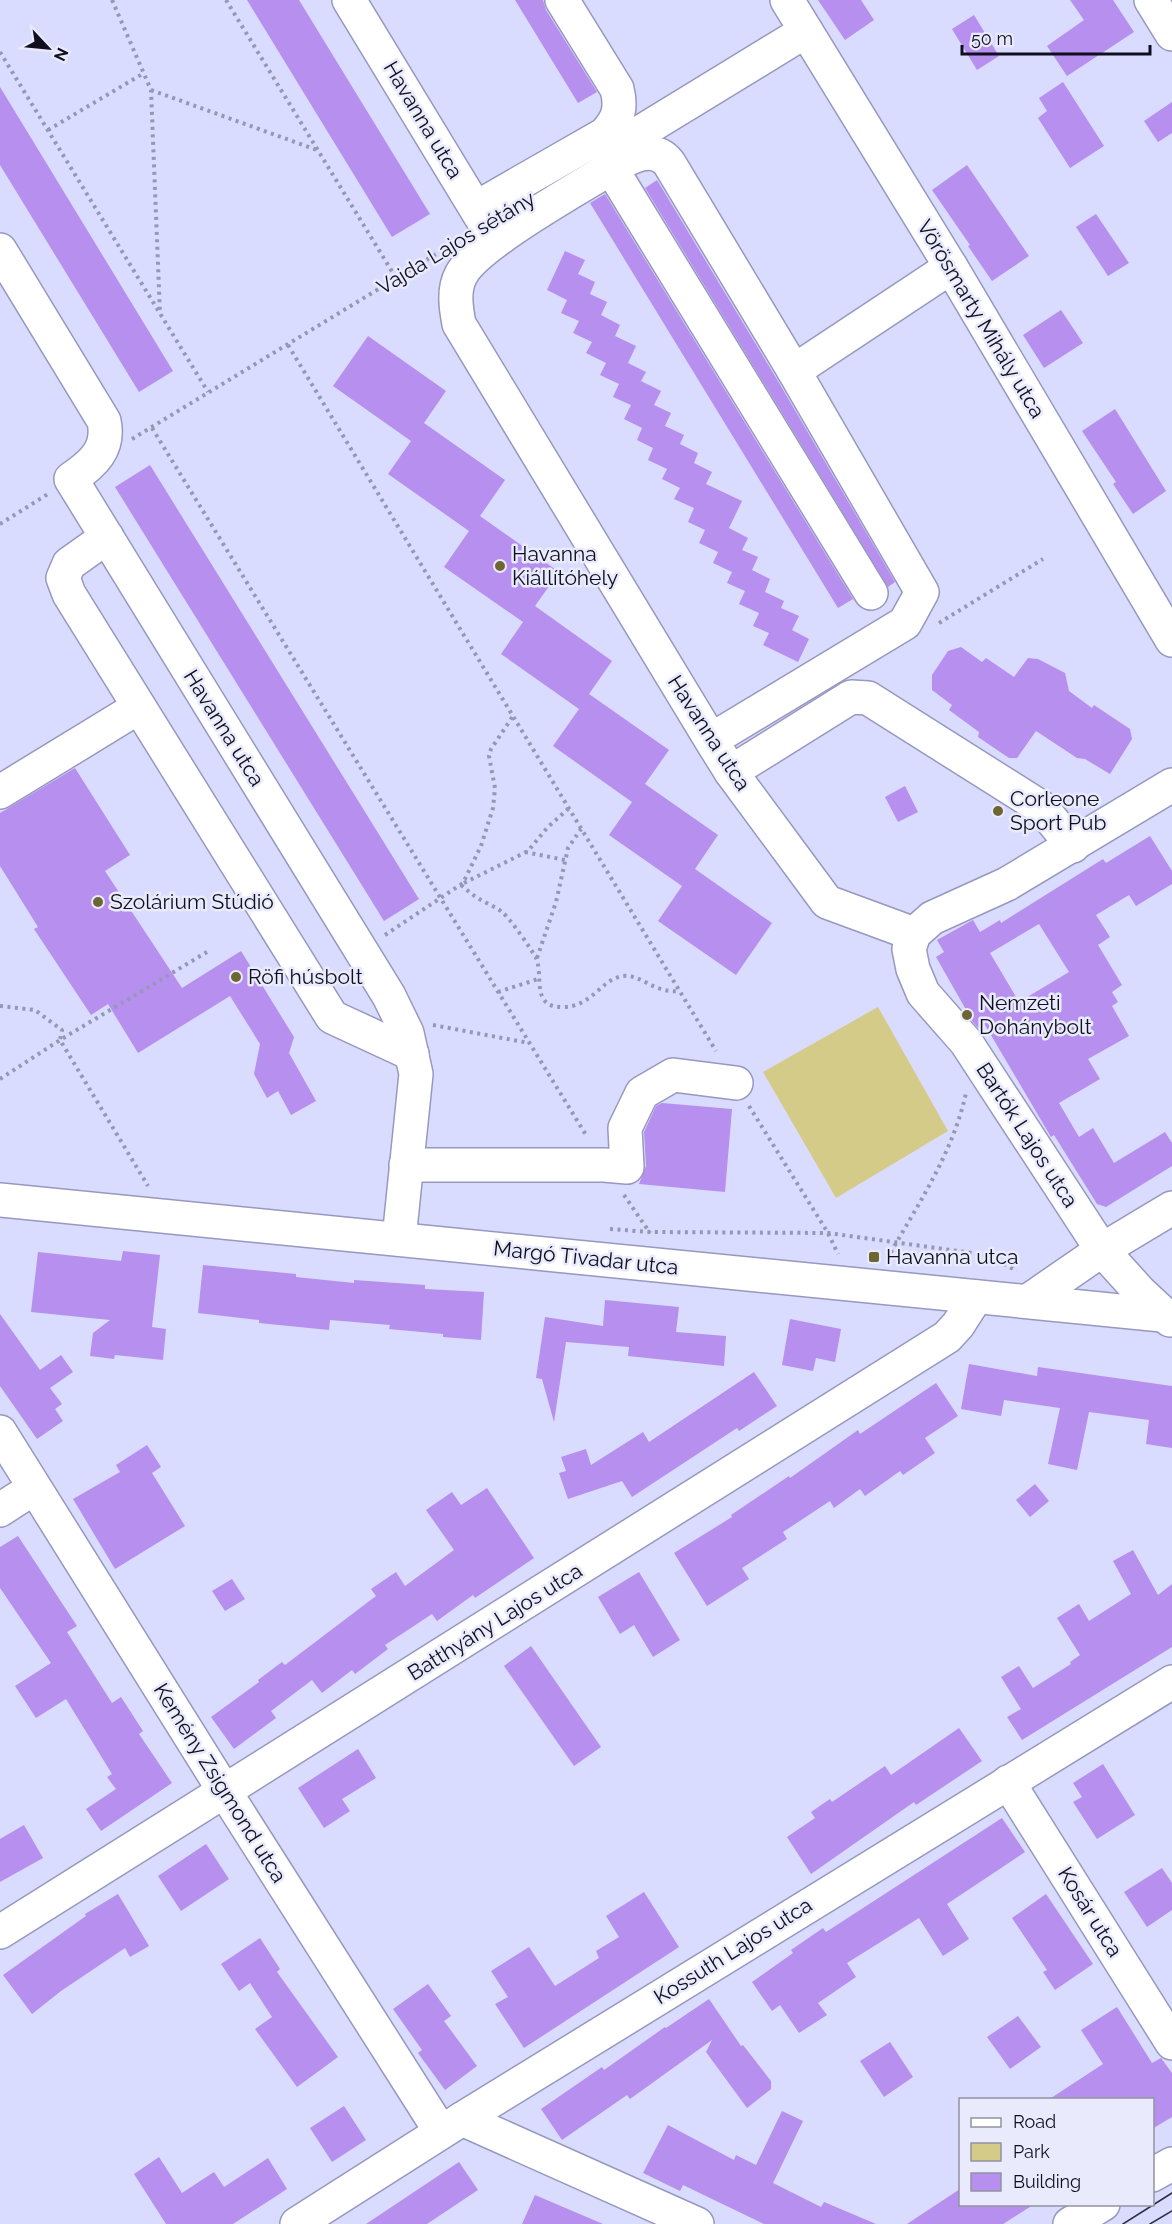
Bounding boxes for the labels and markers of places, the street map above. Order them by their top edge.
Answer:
place label: Havanna Kiállítóhely [512,541,618,590]
marker: Havanna Kiállítóhely [493,559,507,573]
place label: Corleone Sport Pub [1010,786,1106,835]
marker: Corleone Sport Pub [991,804,1005,818]
place label: Szolárium Stúdió [110,889,274,914]
marker: Szolárium Stúdió [91,895,105,909]
place label: Röfi húsbolt [248,964,363,989]
marker: Röfi húsbolt [229,970,243,984]
place label: Nemzeti Dohánybolt [979,990,1092,1039]
marker: Nemzeti Dohánybolt [960,1008,974,1022]
place label: Havanna utca [886,1244,1018,1269]
marker: Havanna utca [867,1250,881,1264]

